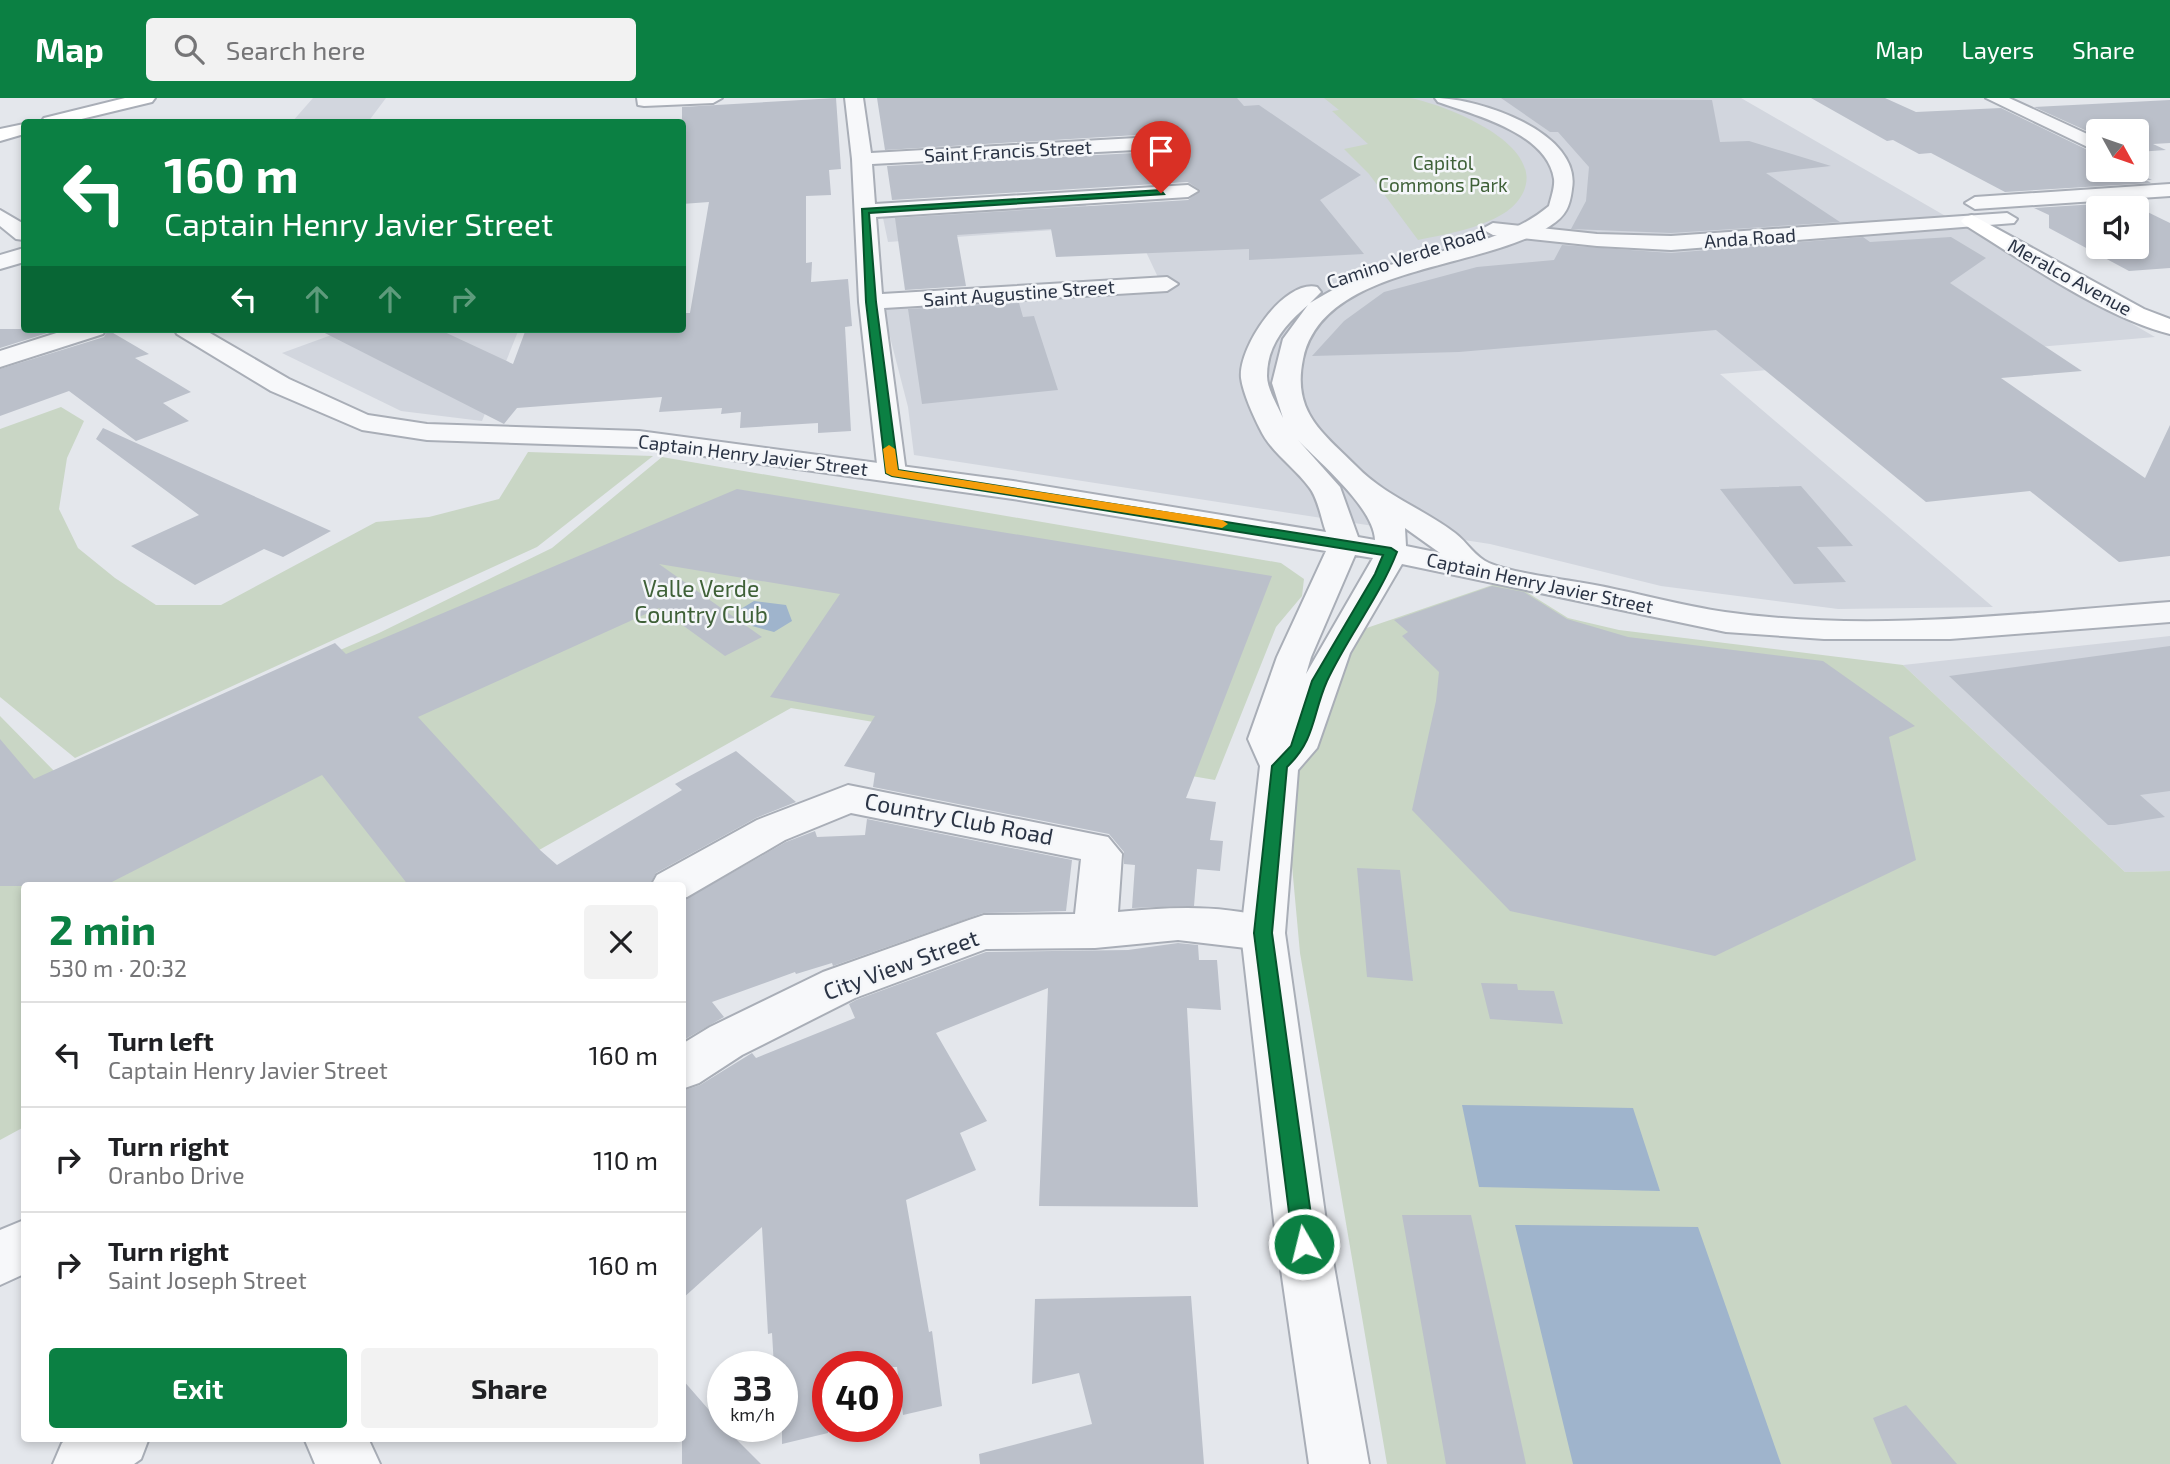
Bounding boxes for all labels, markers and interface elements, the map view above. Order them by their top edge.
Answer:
search box [146,18,636,81]
text: Map [35,29,104,69]
icon: search [170,30,208,68]
text: Search here [226,34,365,65]
text: Map [1875,35,1923,64]
text: Layers [1961,35,2034,64]
text: Share [2072,35,2135,64]
north arrow [2086,119,2149,182]
map controls [2086,119,2149,259]
pin [1131,121,1191,193]
icon: arrive [1142,132,1180,170]
street label: Saint Francis Street [923,135,1092,166]
text: 160 m [164,144,299,203]
icon: left [49,147,140,238]
park label: Capitol Commons Park [1378,151,1508,196]
button: sound [2086,196,2149,259]
text: Captain Henry Javier Street [164,204,553,242]
street label: Camino Verde Road [1323,220,1488,293]
street label: Anda Road [1703,223,1797,252]
street label: Meralco Avenue [2004,233,2136,320]
street label: Saint Augustine Street [922,274,1115,311]
icon: left [225,280,263,318]
icon: ahead [298,280,336,318]
icon: ahead [371,280,409,318]
icon: right [444,280,482,318]
street label: Captain Henry Javier Street [637,429,869,480]
street label: Captain Henry Javier Street [1425,547,1656,618]
park label: Valle Verde Country Club [634,574,768,628]
street label: Country Club Road [862,786,1056,850]
text: 2 min [49,903,156,953]
button: close [584,905,658,979]
street label: City View Street [819,923,982,1005]
text: 530 m · 20:32 [49,954,187,982]
text: Turn left [108,1025,214,1056]
icon: left [49,1036,87,1074]
text: 160 m [589,1039,658,1070]
text: Captain Henry Javier Street [108,1056,388,1084]
text: Turn right [108,1130,229,1161]
icon: right [49,1141,87,1179]
text: 110 m [593,1144,658,1175]
text: Oranbo Drive [108,1161,244,1189]
position arrow [1267,1207,1341,1281]
text: Turn right [108,1235,229,1266]
icon: right [49,1246,87,1284]
text: 160 m [589,1249,658,1280]
text: Saint Joseph Street [108,1266,307,1294]
button: Exit [49,1348,347,1428]
button: Share [361,1348,658,1428]
speed limit sign: 40 [812,1351,903,1442]
text: 33 [733,1366,772,1408]
text: km/h [730,1403,775,1425]

